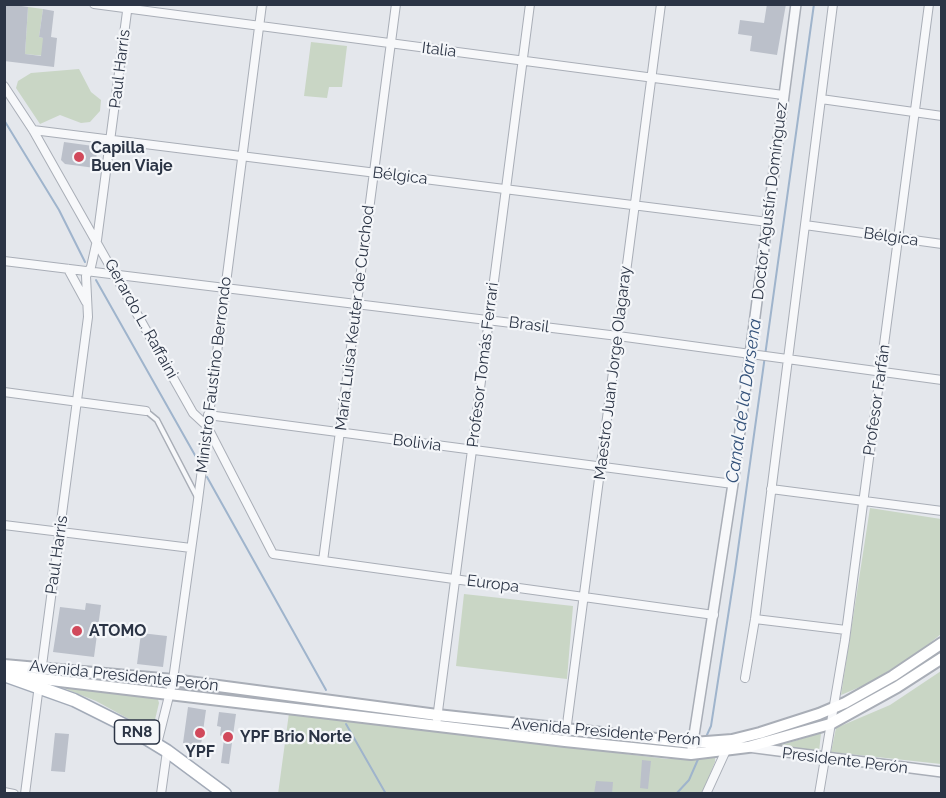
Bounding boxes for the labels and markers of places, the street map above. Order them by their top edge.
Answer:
place label: Capilla Buen Viaje [91,138,173,176]
marker: Capilla Buen Viaje [72,150,86,164]
place label: ATOMO [89,621,146,641]
marker: ATOMO [70,624,84,638]
marker: YPF [193,726,207,740]
place label: YPF Brio Norte [240,727,352,747]
marker: YPF Brio Norte [221,730,235,744]
place label: YPF [185,742,215,762]

